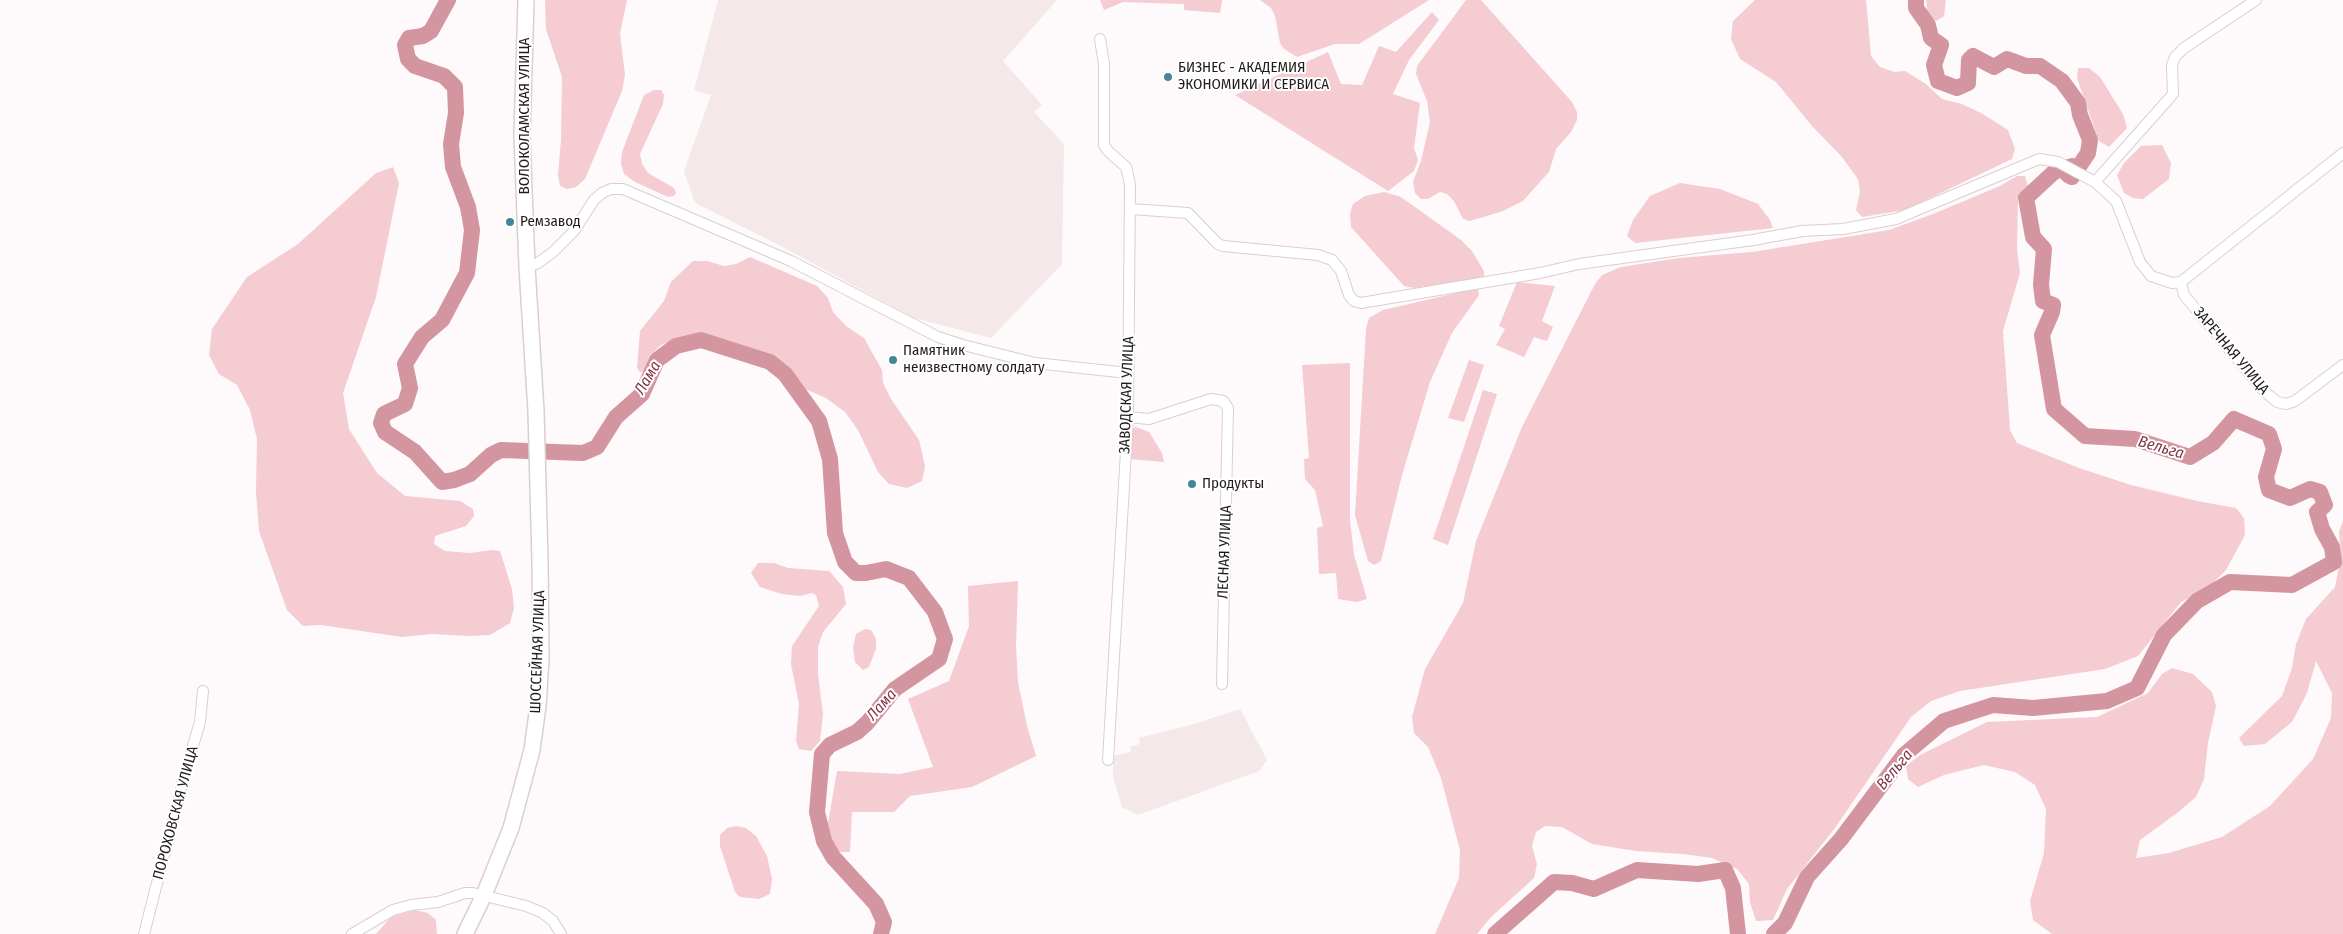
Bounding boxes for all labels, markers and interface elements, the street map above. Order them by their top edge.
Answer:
street label: ВОЛОКОЛАМСКАЯ УЛИЦА [516,38,534,194]
place label: БИЗНЕС - АКАДЕМИЯ ЭКОНОМИКИ И СЕРВИСА [1178,59,1329,94]
marker: БИЗНЕС - АКАДЕМИЯ ЭКОНОМИКИ И СЕРВИСА [1162,71,1174,83]
place label: Ремзавод [520,213,581,231]
marker: Ремзавод [504,216,516,228]
street label: ЗАРЕЧНАЯ УЛИЦА [2189,304,2273,398]
street label: ЗАВОДСКАЯ УЛИЦА [1116,336,1138,454]
place label: Памятник неизвестному солдату [903,342,1045,377]
marker: Памятник неизвестному солдату [887,354,899,366]
water label: Лама [631,358,665,398]
water label: Вельга [2136,432,2186,464]
place label: Продукты [1202,475,1264,493]
marker: Продукты [1186,478,1198,490]
street label: ЛЕСНАЯ УЛИЦА [1214,505,1236,599]
street label: ШОССЕЙНАЯ УЛИЦА [527,590,549,714]
water label: Лама [863,685,901,725]
street label: ПОРОХОВСКАЯ УЛИЦА [150,744,202,882]
water label: Вельга [1873,746,1917,794]

